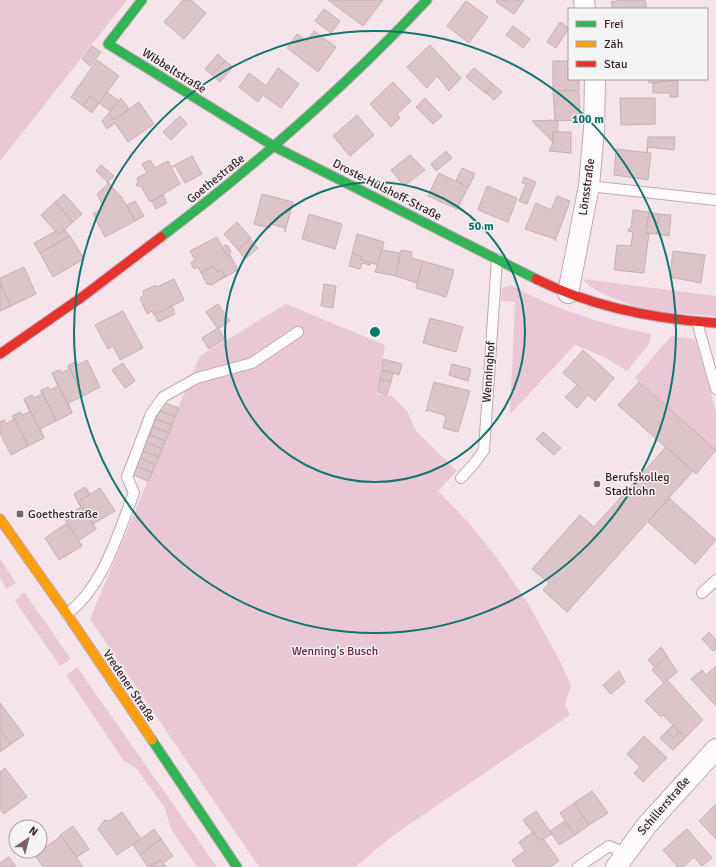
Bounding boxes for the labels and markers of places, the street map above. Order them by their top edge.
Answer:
centre of rings [368,325,382,339]
place label: Berufskolleg Stadtlohn [605,470,670,499]
marker: Berufskolleg Stadtlohn [592,479,602,489]
place label: Goethestraße [28,507,98,522]
marker: Goethestraße [15,509,25,519]

